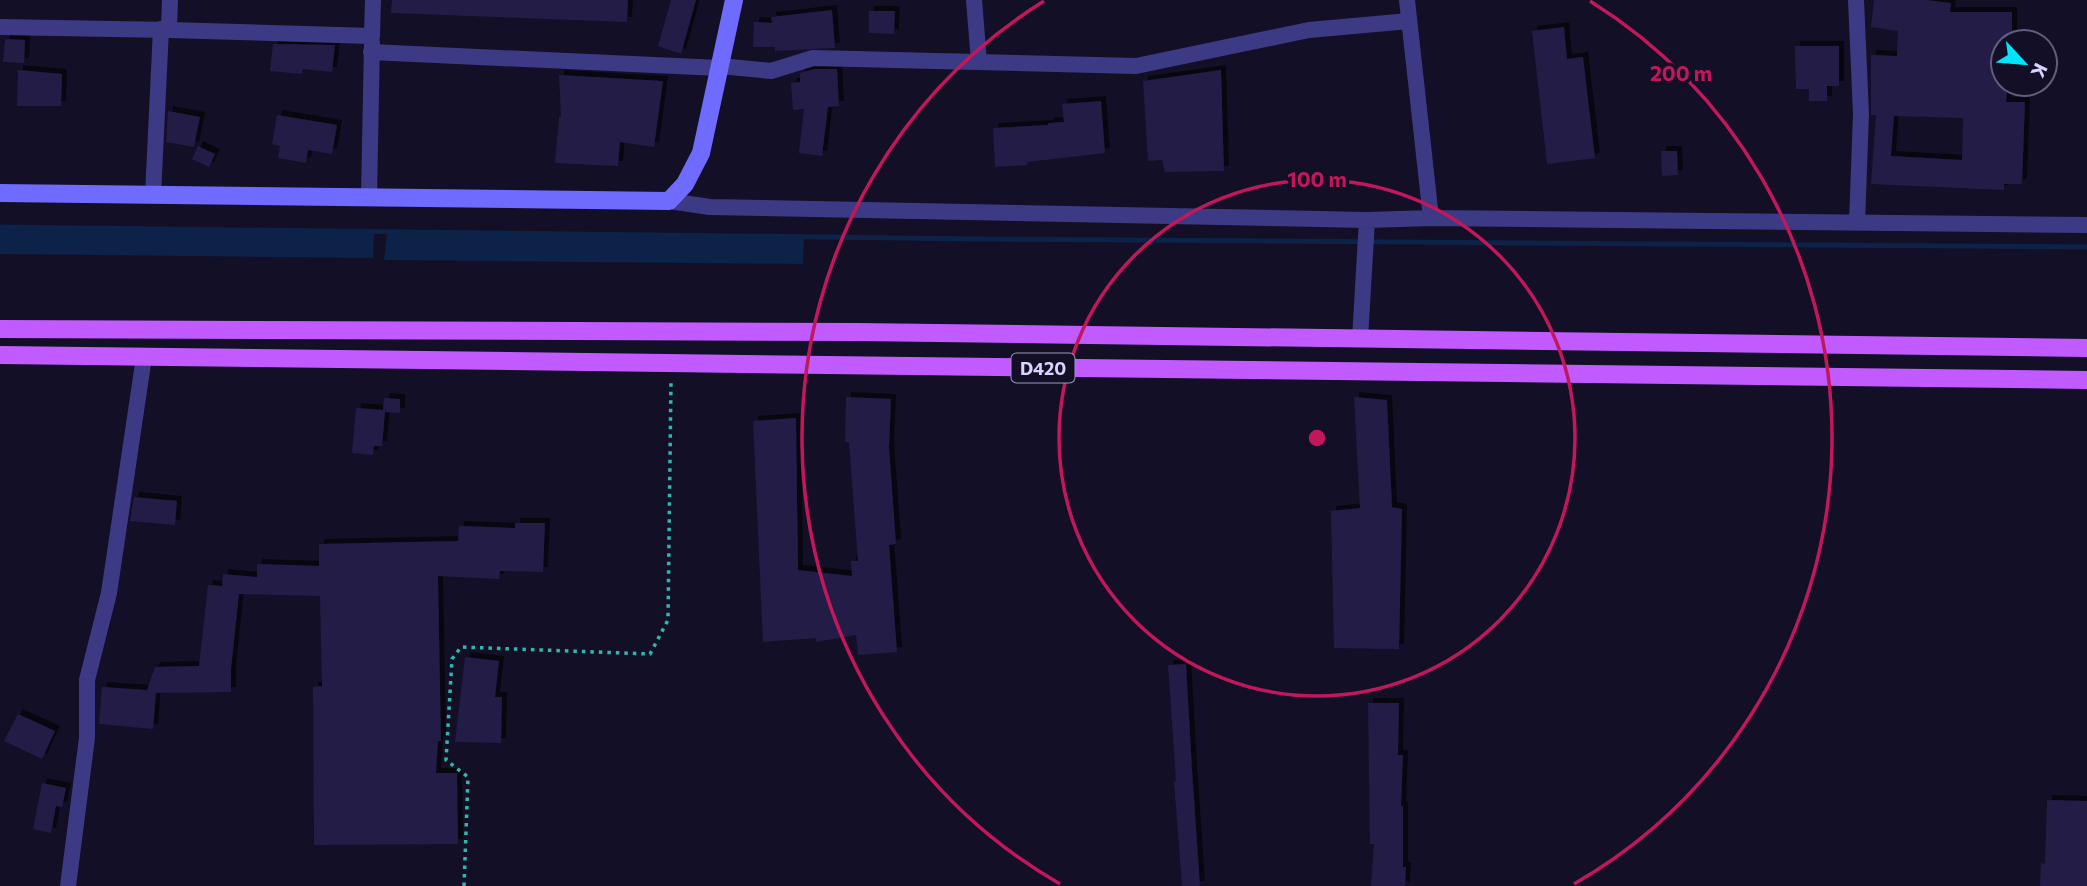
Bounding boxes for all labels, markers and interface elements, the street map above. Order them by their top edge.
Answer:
north arrow [1989,28,2059,98]
text: 200 m [1650,60,1712,85]
text: K [2026,60,2053,82]
text: 100 m [1287,166,1347,191]
road number: D420 [1012,354,1074,382]
centre of rings [1305,426,1329,450]

